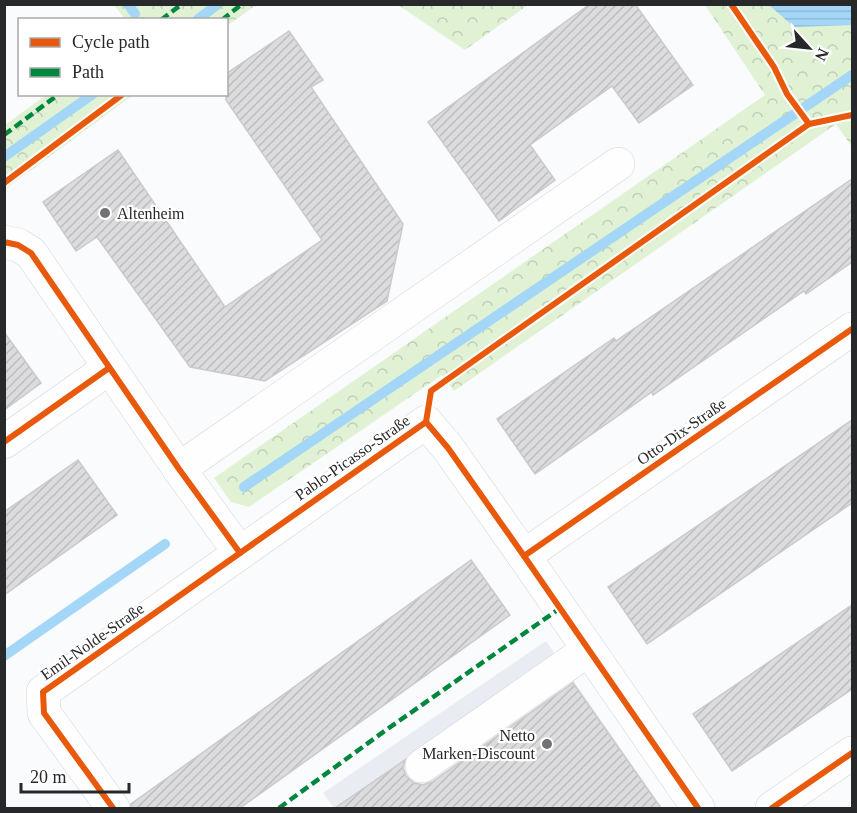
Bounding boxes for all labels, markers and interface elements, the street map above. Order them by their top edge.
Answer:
legend [18,18,228,96]
north arrow [779,18,839,78]
text: Cycle path [72,32,149,52]
text: N [812,46,832,64]
text: Path [72,62,104,82]
place label: Altenheim [117,205,185,222]
marker: Altenheim [98,206,112,220]
street label: Otto-Dix-Straße [634,395,729,468]
street label: Pablo-Picasso-Straße [292,411,413,503]
street label: Emil-Nolde-Straße [38,600,147,683]
place label: Netto Marken-Discount [422,727,536,762]
marker: Netto Marken-Discount [540,737,554,751]
scale bar [21,756,129,794]
text: 20 m [30,767,67,787]

